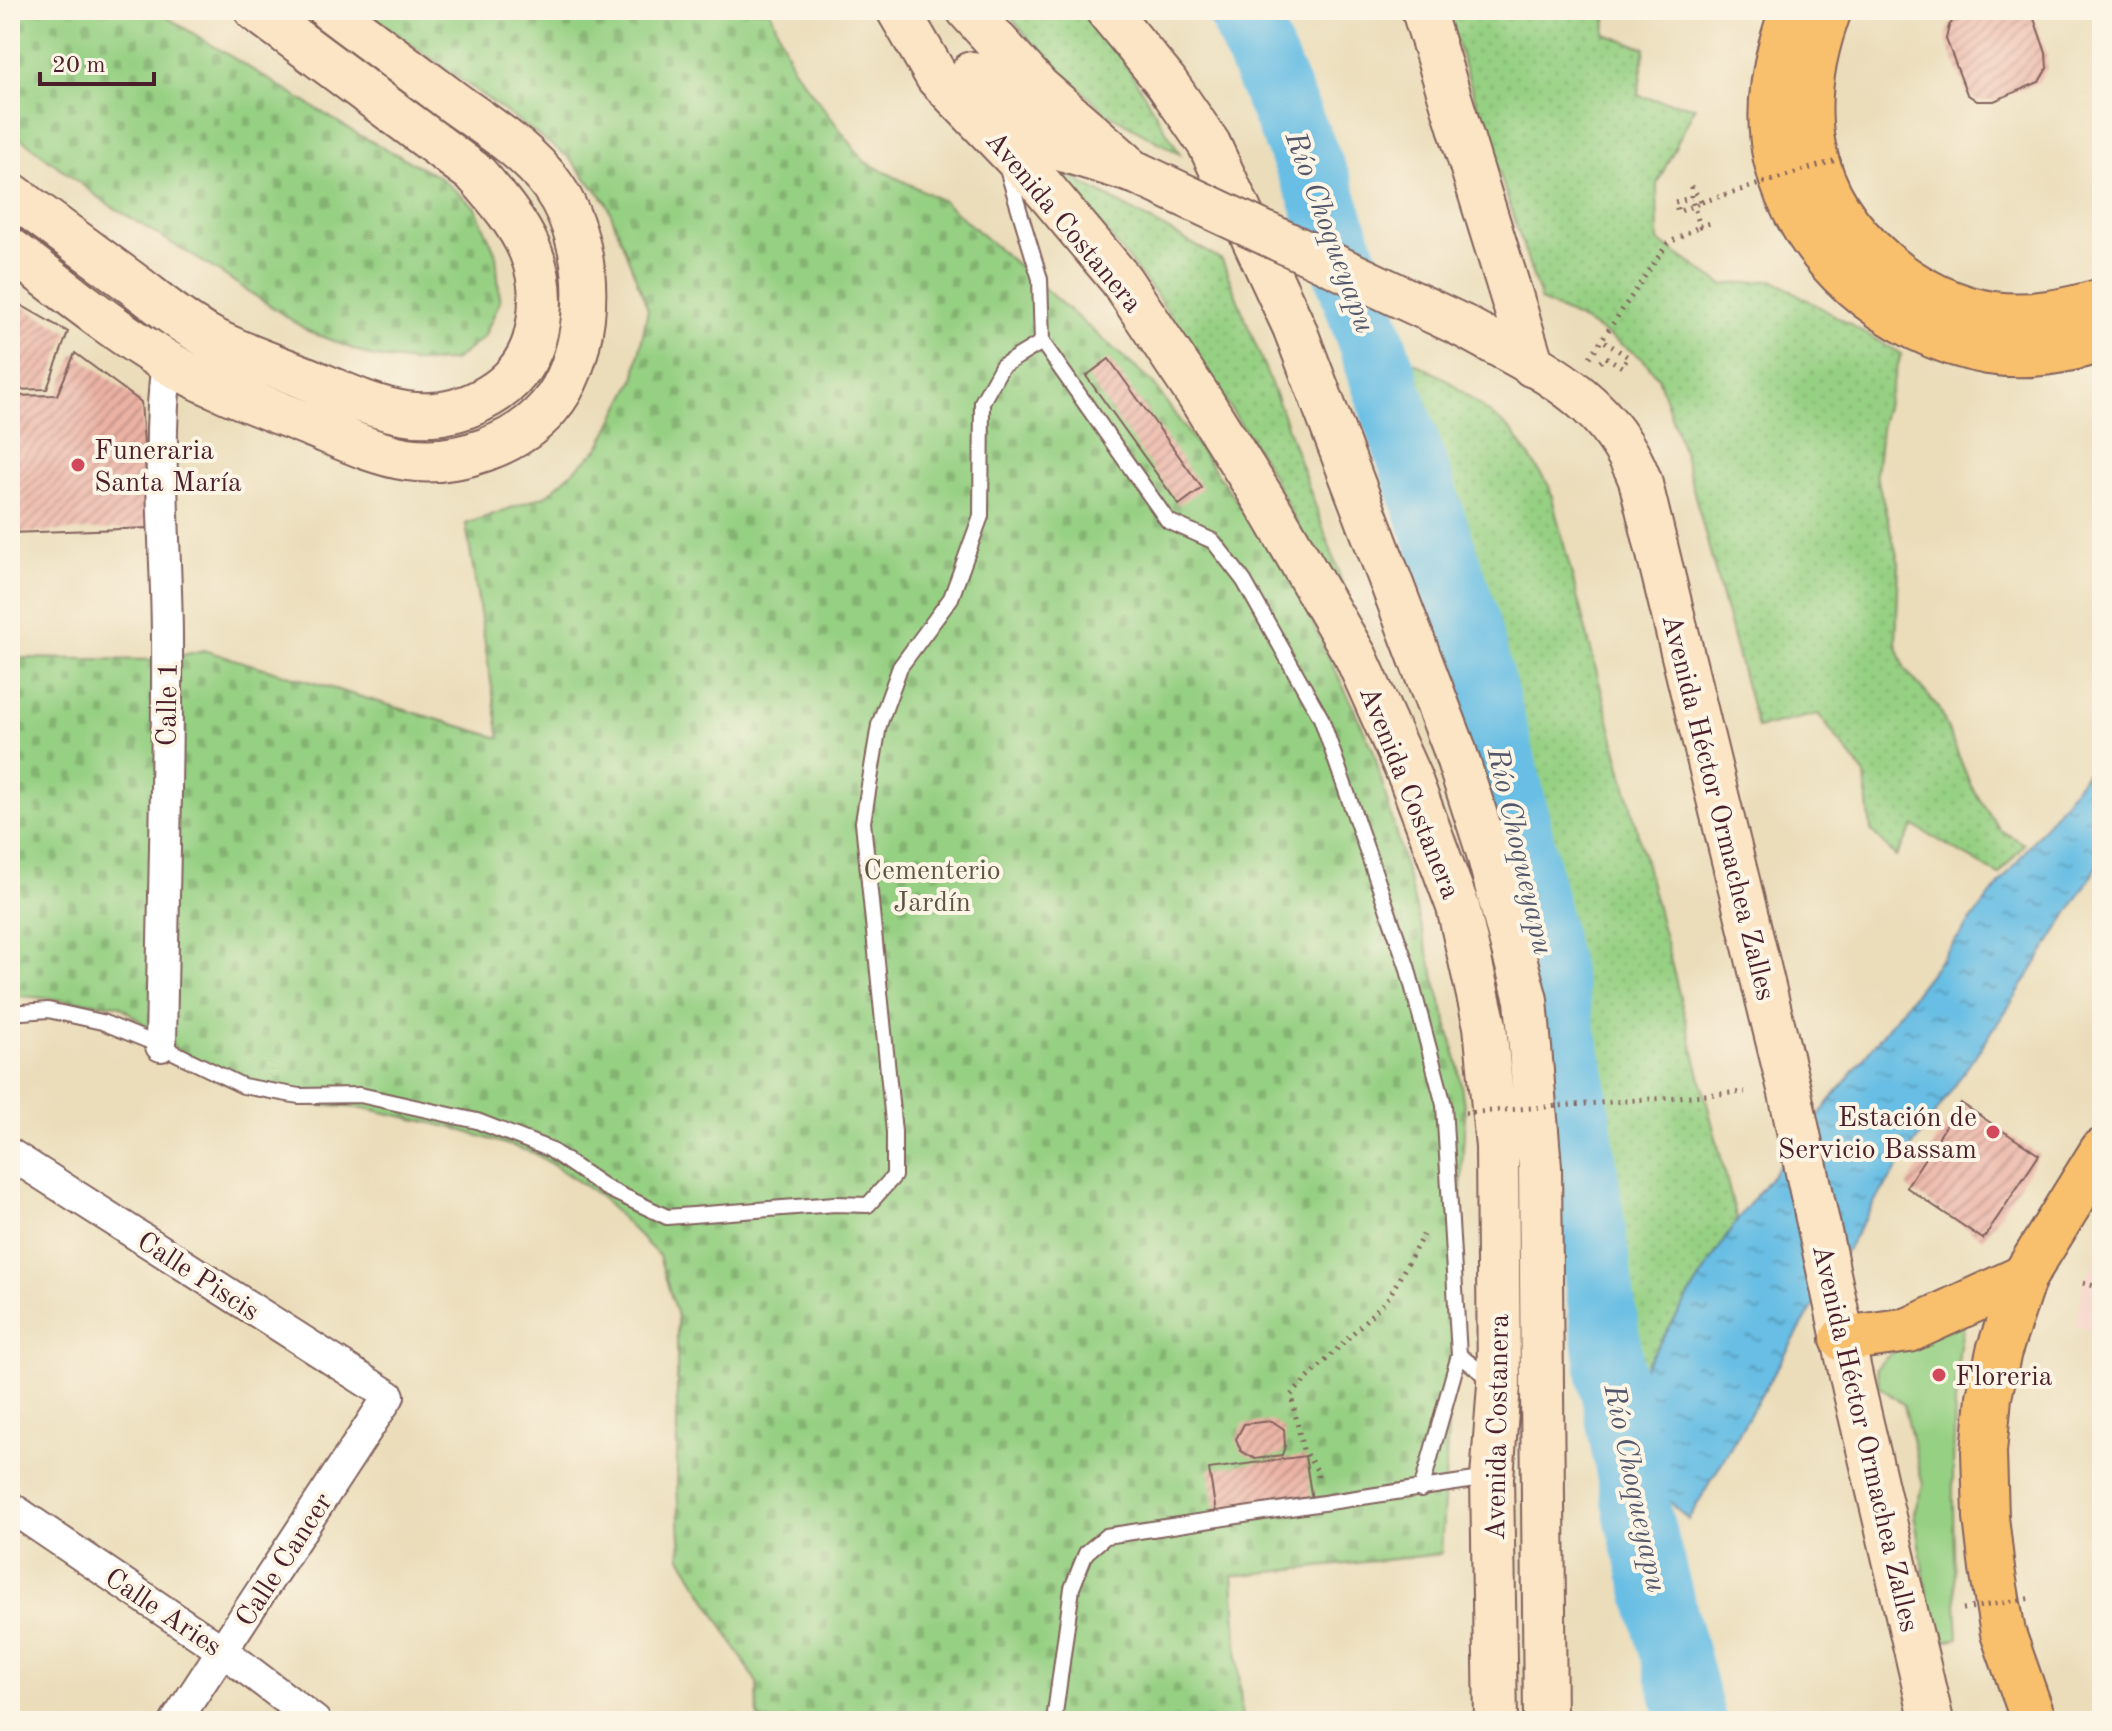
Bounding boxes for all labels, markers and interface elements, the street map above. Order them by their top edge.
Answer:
scale bar [40,36,154,86]
text: 20 m [52,54,106,78]
street label: Avenida Costanera [979,127,1146,319]
water label: Río Choqueyapu [1278,127,1379,337]
place label: Funeraria Santa María [94,438,242,498]
marker: Funeraria Santa María [69,456,87,474]
street label: Avenida Héctor Ormachea Zalles [1656,612,1779,1003]
street label: Calle 1 [154,661,184,747]
street label: Avenida Costanera [1353,683,1464,904]
water label: Río Choqueyapu [1480,744,1557,958]
park label: Cementerio Jardín [863,858,1001,918]
place label: Estación de Servicio Bassam [1778,1105,1977,1165]
marker: Estación de Servicio Bassam [1984,1123,2002,1141]
street label: Calle Piscis [131,1228,263,1327]
street label: Avenida Héctor Ormachea Zalles [1806,1242,1922,1635]
street label: Avenida Costanera [1483,1313,1515,1541]
place label: Floreria [1955,1364,2053,1392]
marker: Floreria [1930,1366,1948,1384]
water label: Río Choqueyapu [1597,1381,1671,1595]
street label: Calle Cancer [232,1489,339,1632]
street label: Calle Aries [99,1564,226,1663]

